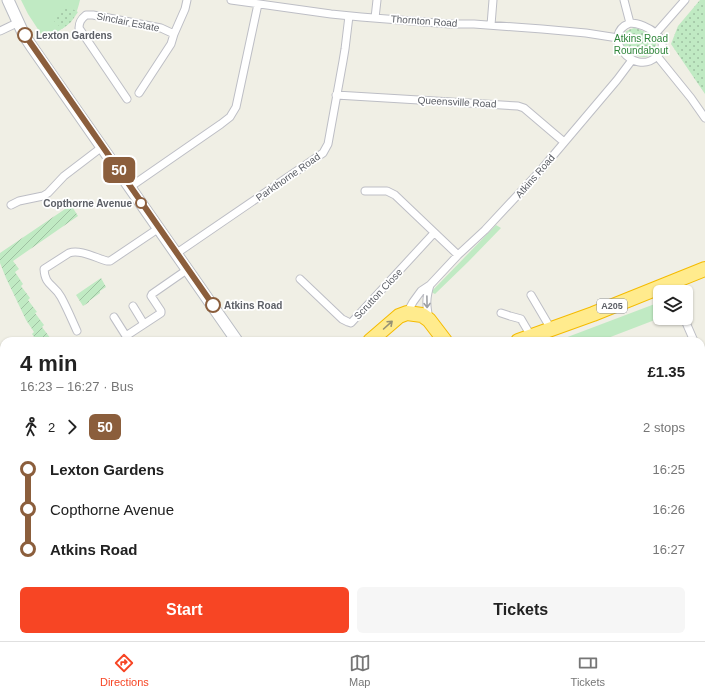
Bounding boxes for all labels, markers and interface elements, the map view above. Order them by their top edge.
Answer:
street label: Sinclair Estate [96,11,161,34]
street label: Thornton Road [390,13,458,29]
marker: Lexton Gardens [17,27,33,43]
place label: Lexton Gardens [36,30,113,41]
park label: Atkins Road Roundabout [614,33,668,56]
street label: Queensville Road [417,94,497,110]
street label: Parkthorne Road [254,151,322,203]
street label: Atkins Road [513,152,557,200]
line badge: 50 [101,157,137,183]
text: 50 [111,162,127,178]
marker: Copthorne Avenue [135,197,147,209]
place label: Copthorne Avenue [43,198,132,209]
street label: Scrutton Close [352,266,405,322]
map controls [653,285,693,325]
button: layers [653,285,693,325]
one-way arrow [423,295,431,308]
marker: Atkins Road [205,297,221,313]
road number: A205 [597,299,627,313]
place label: Atkins Road [224,300,282,311]
one-way arrow [382,321,393,330]
text: 4 min [20,351,77,376]
text: £1.35 [647,363,685,380]
text: 16:23 – 16:27 · Bus [20,379,133,394]
icon: walk [20,416,42,438]
icon: forward [61,416,83,438]
text: 50 [97,419,113,435]
text: 2 [48,420,55,435]
text: 2 stops [643,420,685,435]
text: Lexton Gardens [50,461,164,478]
text: 16:25 [652,462,685,477]
text: Copthorne Avenue [50,501,174,518]
text: 16:26 [652,502,685,517]
text: Atkins Road [50,541,138,558]
text: 16:27 [652,542,685,557]
button: Start [20,587,349,633]
button: Tickets [357,587,685,633]
tab: Directions [100,652,149,688]
tab: Map [349,652,371,688]
tab: Tickets [571,652,605,688]

